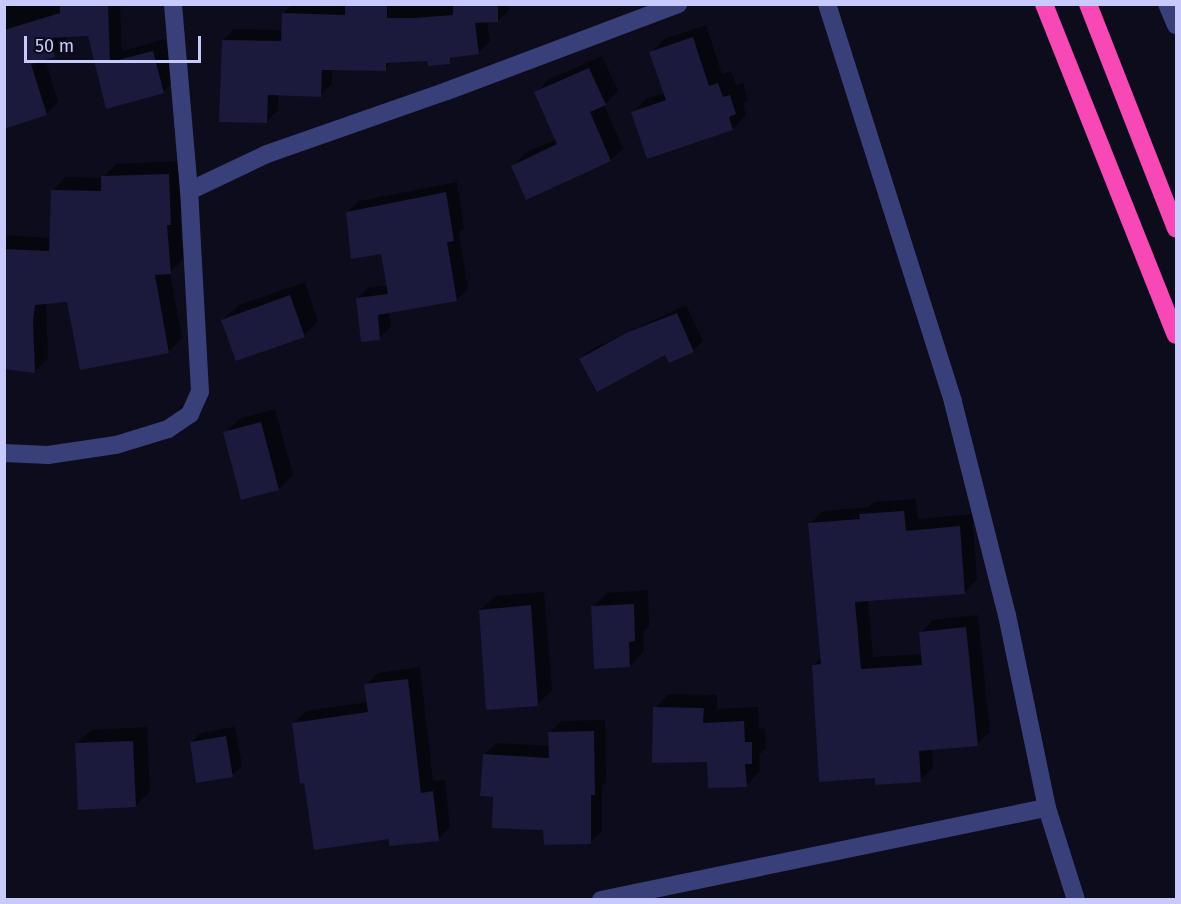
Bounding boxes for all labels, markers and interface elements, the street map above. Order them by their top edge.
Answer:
scale bar [27,24,204,62]
text: 50 m [35,35,74,57]

